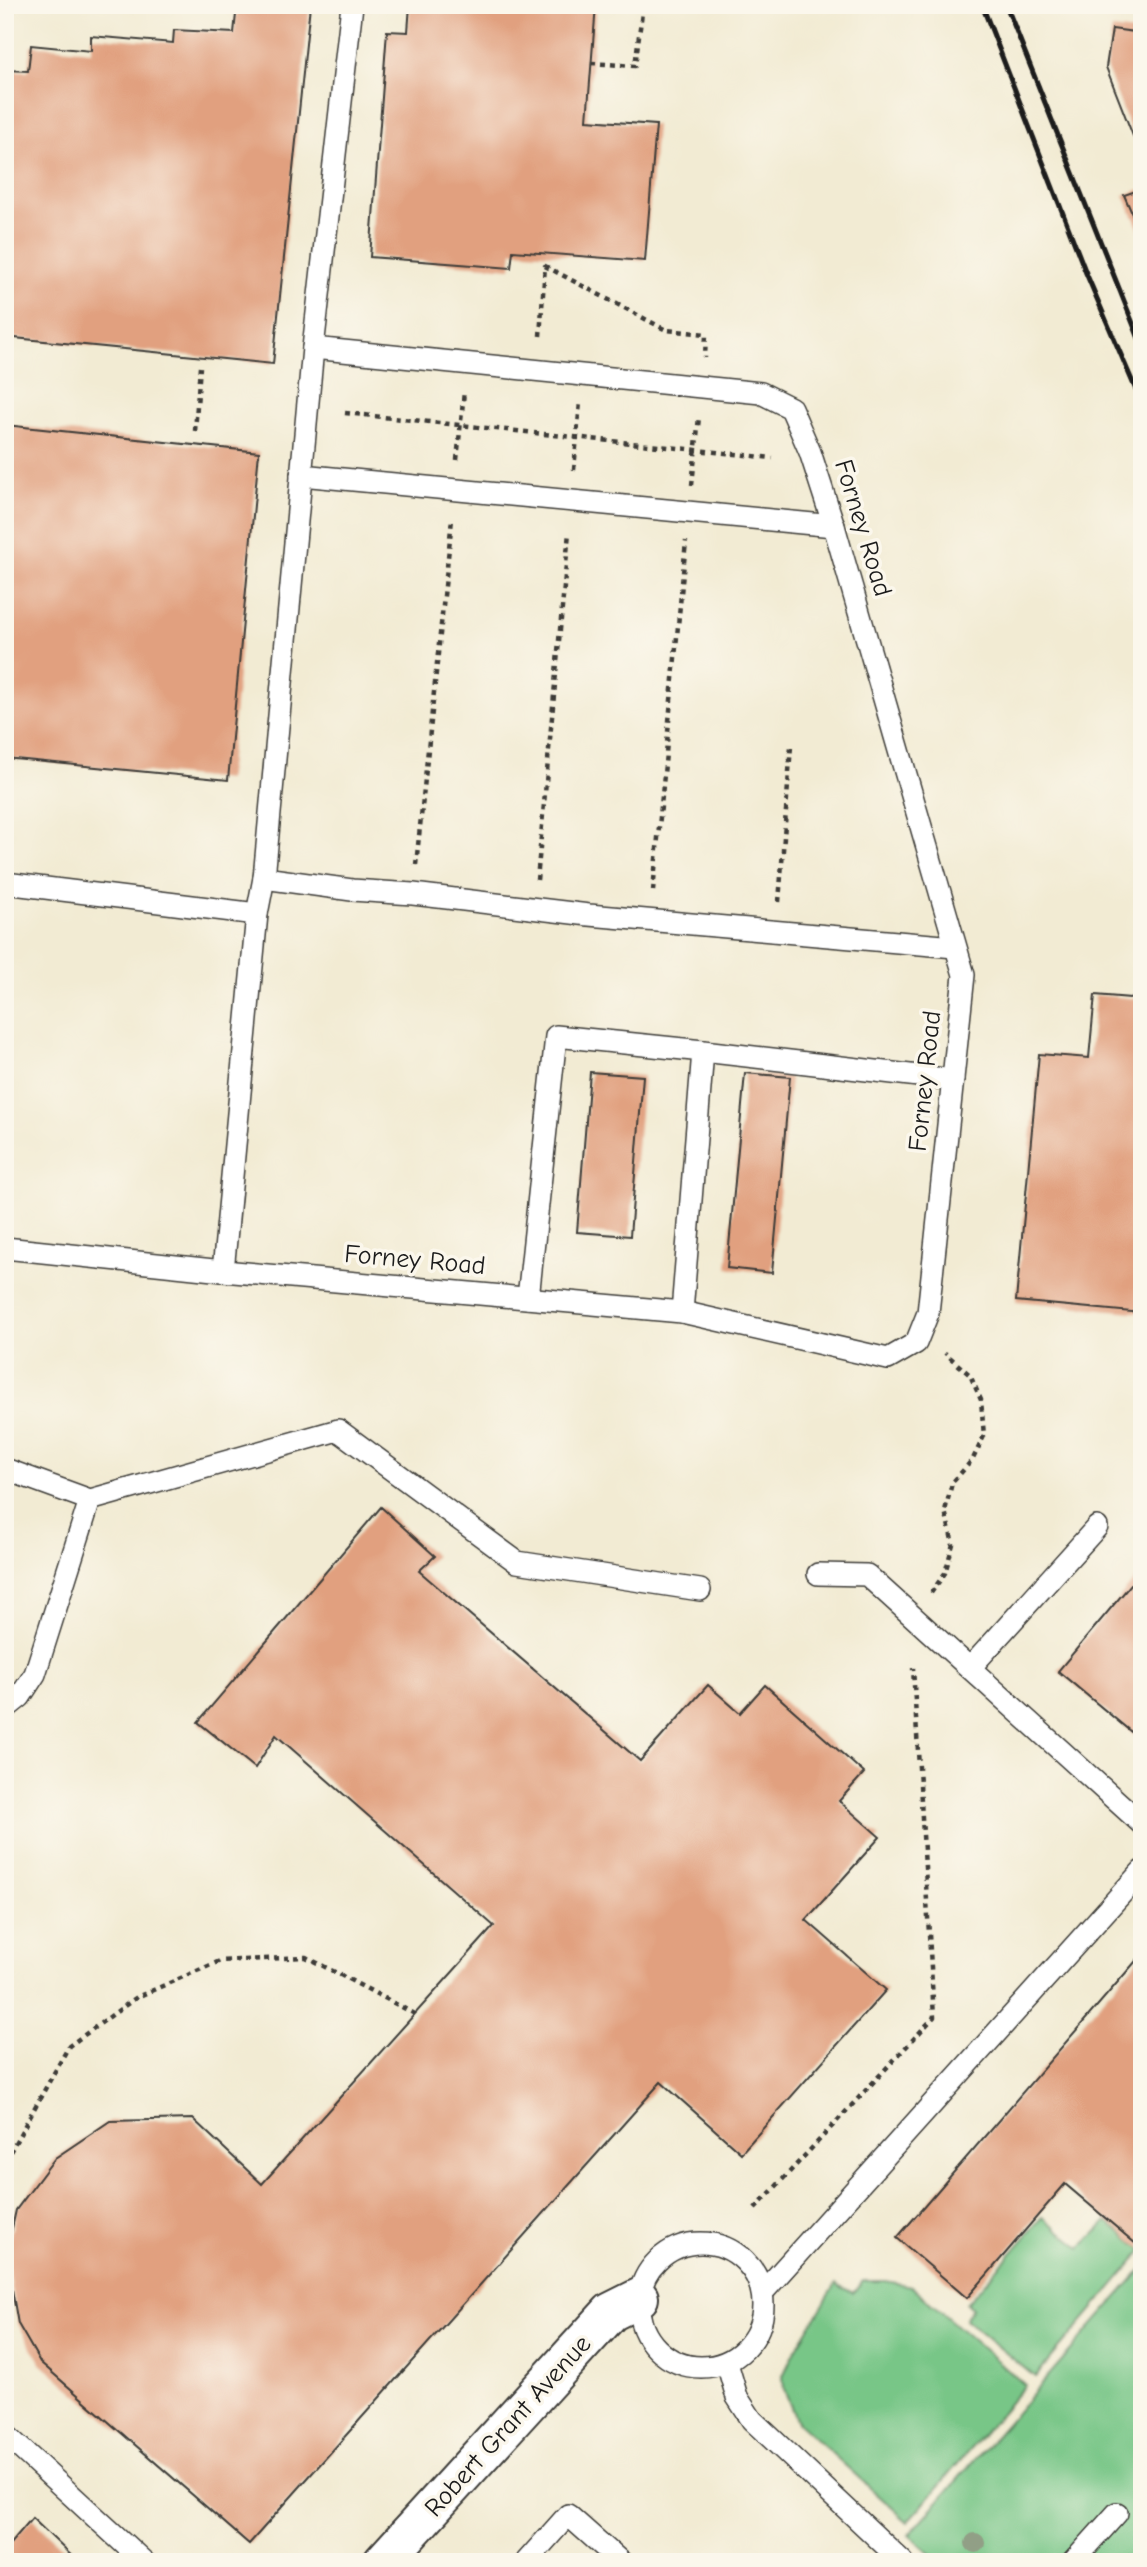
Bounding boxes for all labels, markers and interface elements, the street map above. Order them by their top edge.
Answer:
street label: Forney Road [828,456,898,600]
street label: Forney Road [903,1009,947,1153]
street label: Forney Road [343,1239,487,1281]
street label: Robert Grant Avenue [419,2329,597,2523]

